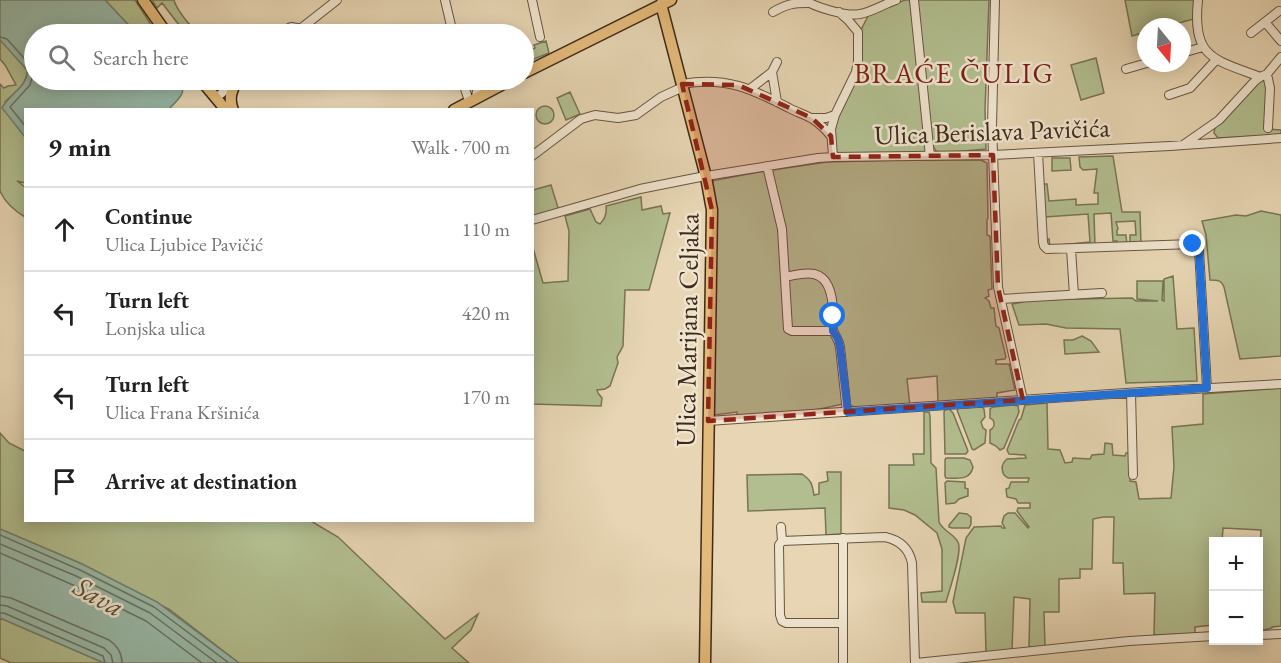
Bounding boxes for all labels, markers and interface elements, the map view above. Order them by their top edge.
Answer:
north arrow [1137,18,1191,72]
search box [24,24,534,90]
icon: search [45,41,78,74]
text: Search here [93,43,188,72]
district label: BRAĆE ČULIG [854,55,1054,91]
street label: Ulica Berislava Pavičića [873,109,1111,153]
text: 9 min [48,130,111,164]
text: Walk · 700 m [411,134,510,160]
text: Continue [105,202,192,231]
icon: ahead [48,213,81,246]
street label: Ulica Marijana Celjaka [667,213,707,447]
text: 110 m [462,216,510,242]
route end [1179,230,1205,256]
text: Ulica Ljubice Pavičić [105,231,263,257]
text: Turn left [105,286,189,315]
icon: left [48,297,81,330]
text: 420 m [462,300,510,326]
route start [819,302,845,328]
text: Lonjska ulica [105,315,206,341]
text: Turn left [105,370,189,399]
icon: left [48,381,81,414]
text: 170 m [462,384,510,410]
text: Ulica Frana Kršinića [105,399,260,425]
icon: arrive [48,465,81,498]
text: Arrive at destination [105,467,297,496]
map controls [1209,537,1263,645]
button: + [1209,537,1263,591]
water label: Sava [67,567,130,624]
button: − [1209,591,1263,645]

